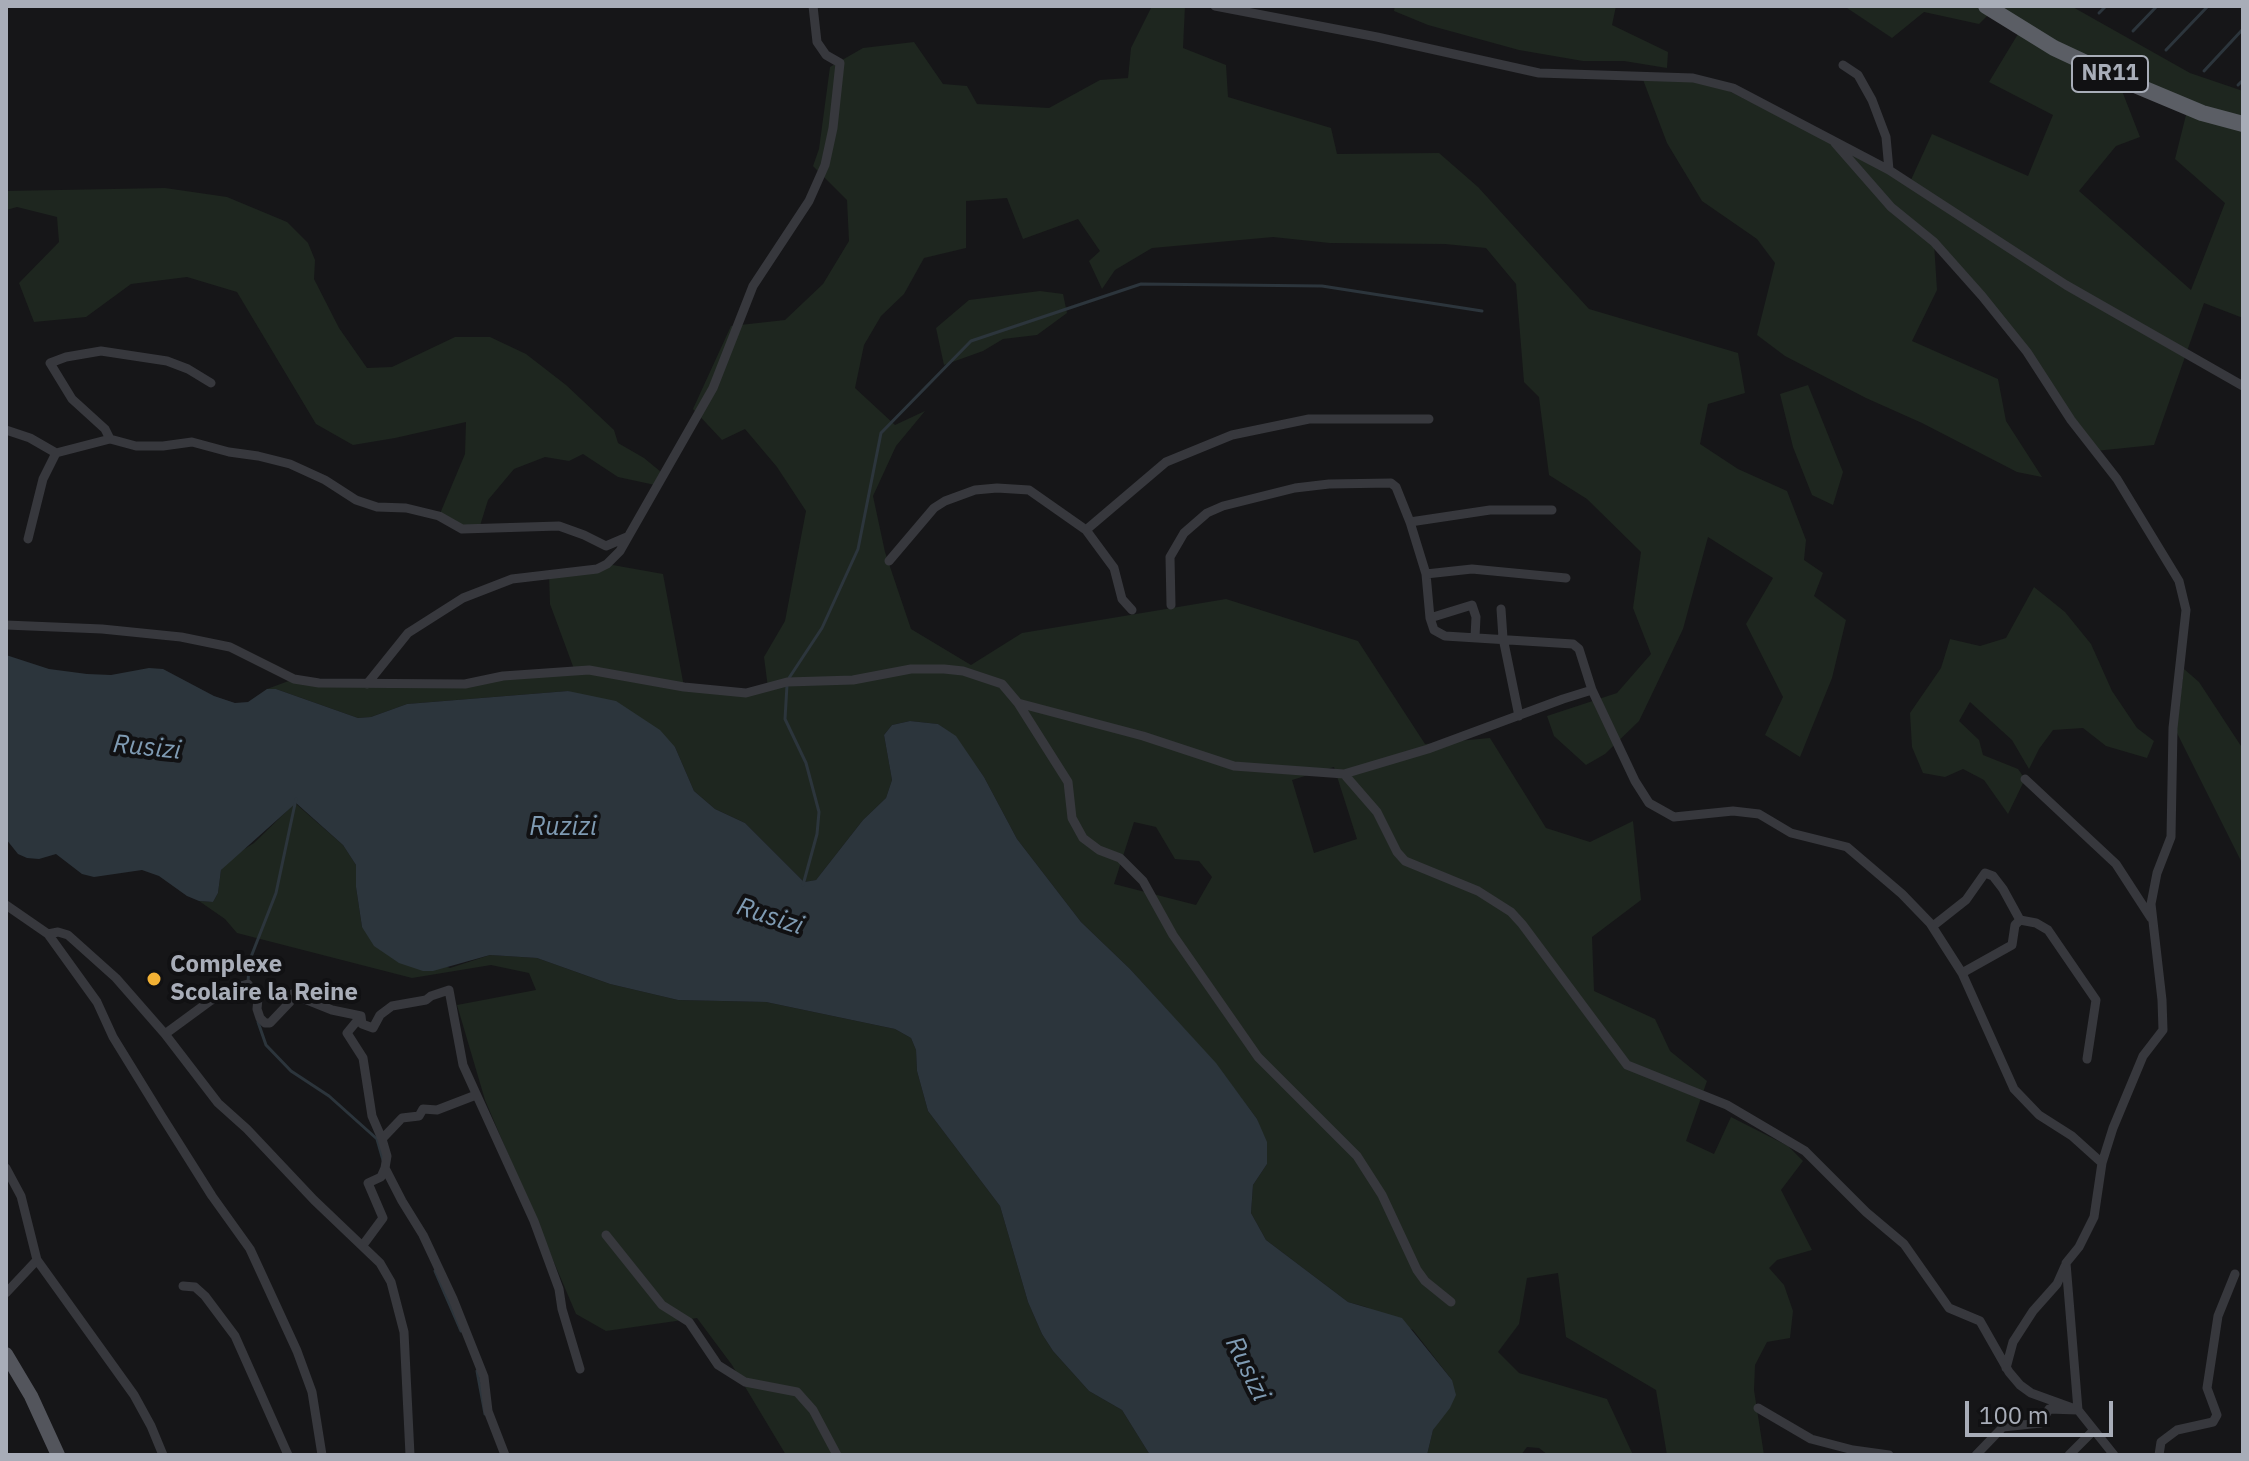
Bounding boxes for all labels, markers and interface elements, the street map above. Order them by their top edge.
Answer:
road number: NR11 [2072,56,2148,92]
water label: Rusizi [112,729,182,767]
water label: Ruzizi [529,811,597,843]
water label: Rusizi [733,892,807,942]
place label: Complexe Scolaire la Reine [170,951,358,1007]
marker: Complexe Scolaire la Reine [145,970,163,988]
water label: Rusizi [1218,1332,1276,1406]
scale bar [1969,1385,2117,1435]
text: 100 m [1979,1399,2049,1431]

